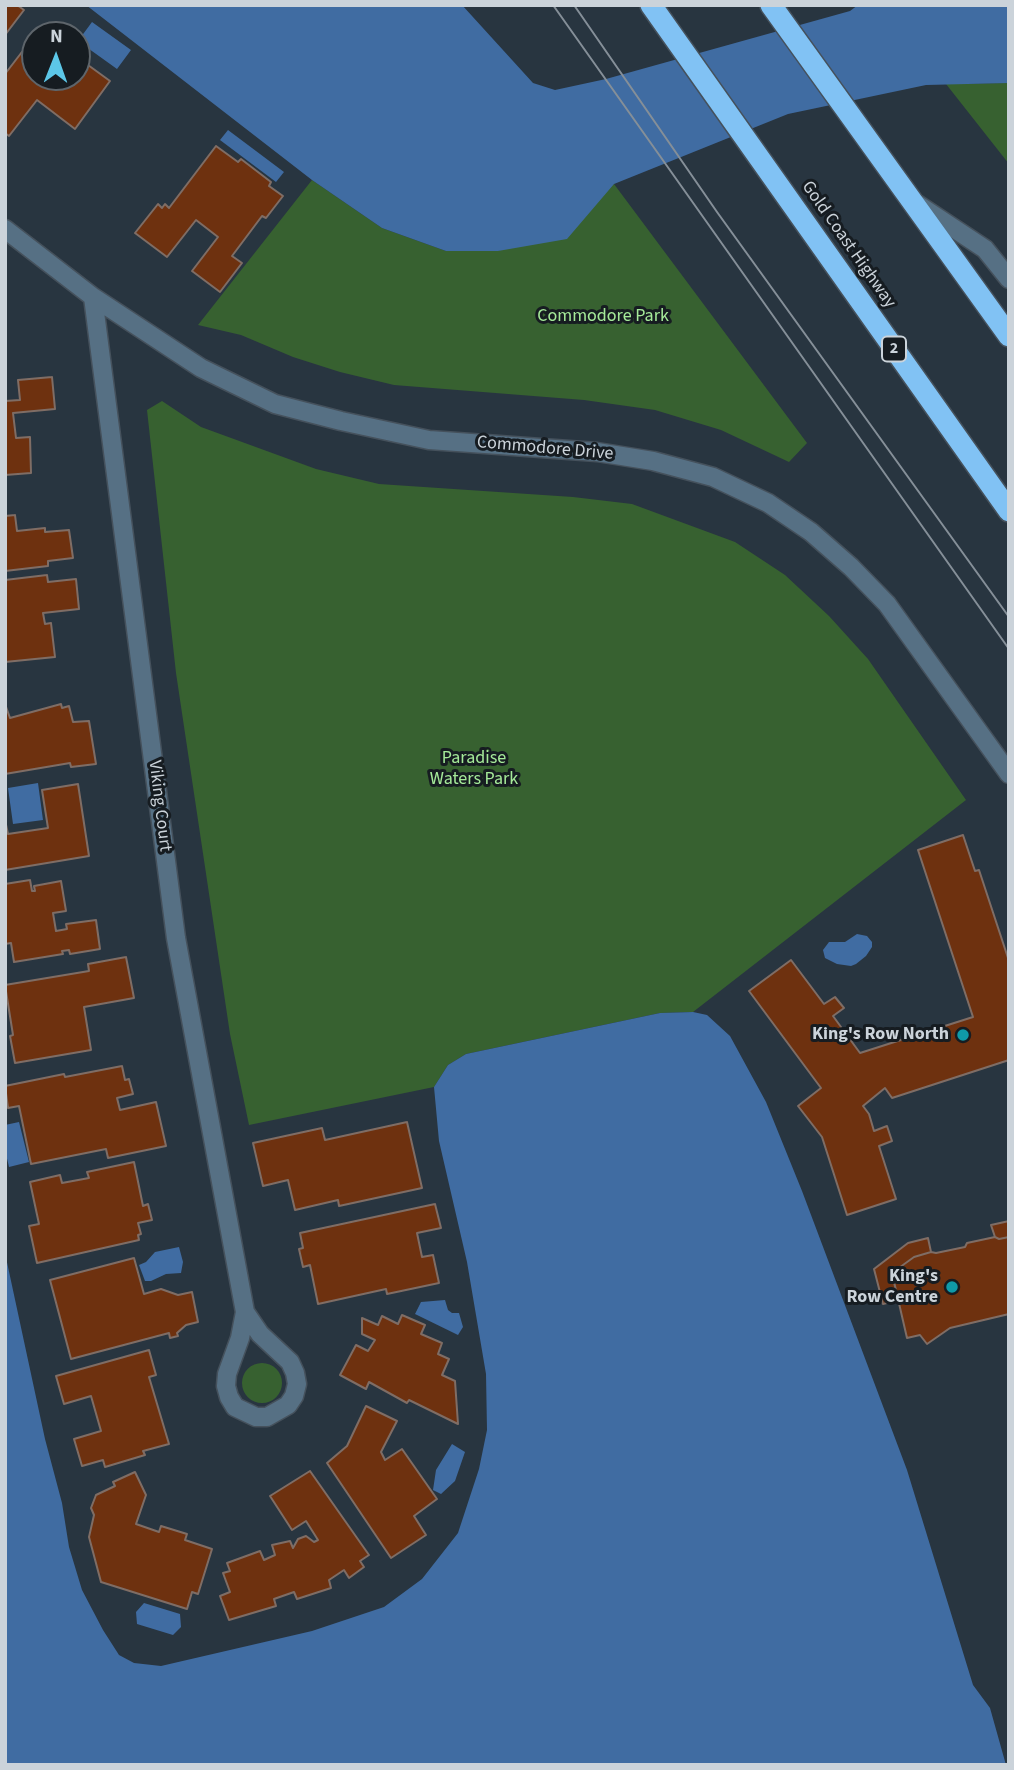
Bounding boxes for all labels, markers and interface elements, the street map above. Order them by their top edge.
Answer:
north arrow [21,21,91,91]
text: N [50,23,63,50]
street label: Gold Coast Highway [796,177,900,313]
park label: Commodore Park [537,306,669,328]
road number: 2 [882,336,906,362]
street label: Commodore Drive [476,432,614,466]
park label: Paradise Waters Park [430,748,518,790]
street label: Viking Court [143,759,175,853]
place label: King's Row North [812,1024,949,1046]
marker: King's Row North [955,1027,971,1043]
place label: King's Row Centre [846,1266,938,1308]
marker: King's Row Centre [944,1279,960,1295]

